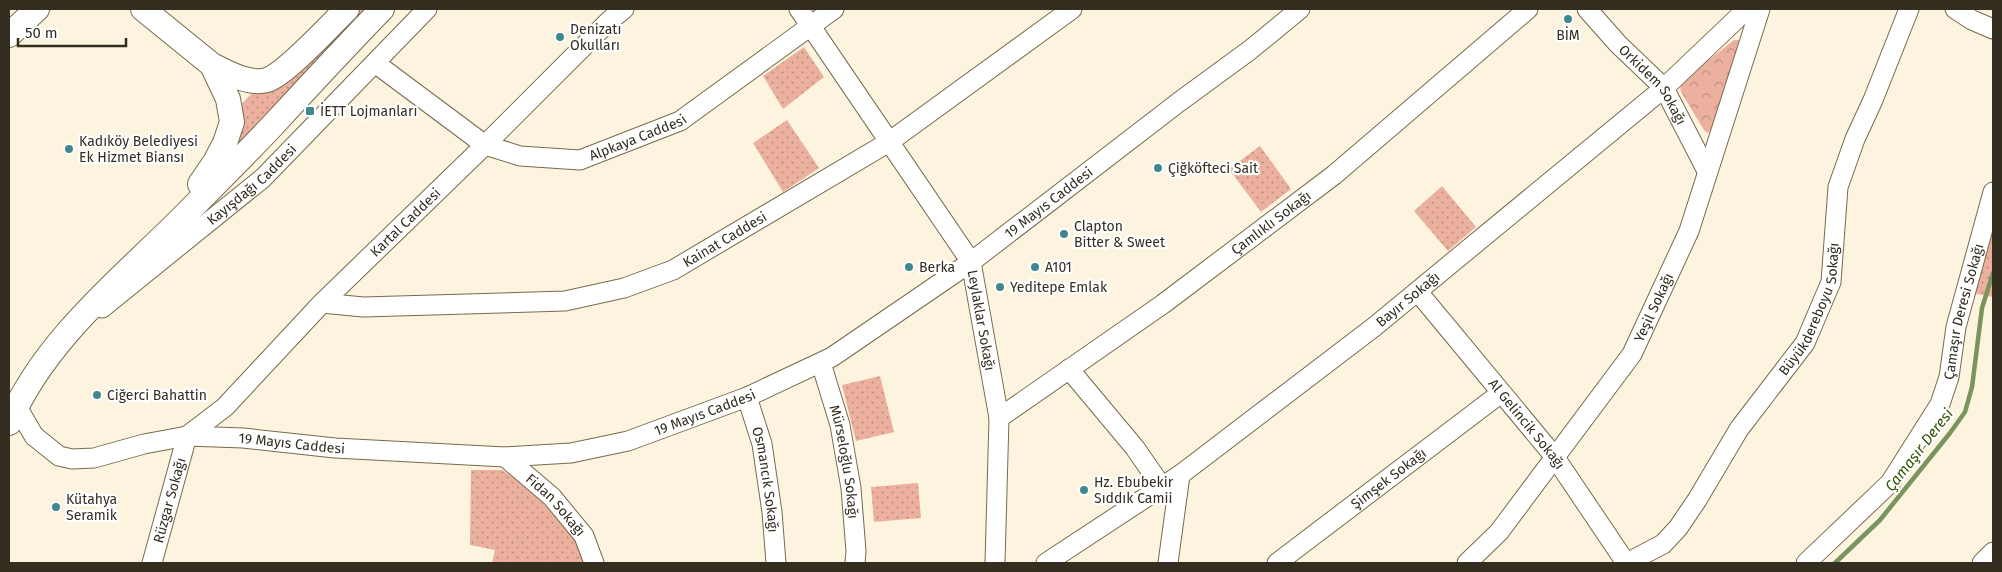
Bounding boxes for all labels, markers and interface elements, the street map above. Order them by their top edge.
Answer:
marker: BİM [1562,13,1574,25]
scale bar [18,15,125,47]
place label: Denizatı Okulları [570,21,621,54]
text: 50 m [25,24,58,42]
place label: BİM [1556,26,1580,44]
marker: Denizatı Okulları [554,31,566,43]
street label: Orkidem Sokağı [1615,41,1690,128]
place label: İETT Lojmanları [320,102,417,120]
marker: İETT Lojmanları [304,105,316,117]
street label: Alpkaya Caddesi [587,111,690,165]
place label: Kadıköy Belediyesi Ek Hizmet Biansı [79,133,198,166]
street label: Kayışdağı Caddesi [204,141,300,229]
marker: Kadıköy Belediyesi Ek Hizmet Biansı [63,143,75,155]
place label: Çiğköfteci Sait [1168,160,1259,177]
marker: Çiğköfteci Sait [1152,162,1164,174]
street label: 19 Mayıs Caddesi [1001,164,1096,242]
street label: Kartal Caddesi [367,185,444,261]
street label: Çamlıklı Sokağı [1228,187,1315,259]
street label: Kainat Caddesi [680,208,770,271]
place label: Clapton Bitter & Sweet [1074,218,1166,251]
marker: Clapton Bitter & Sweet [1058,228,1070,240]
street label: Büyükdereboyu Sokağı [1775,242,1843,379]
street label: Çamaşır Deresi Sokağı [1941,242,1987,381]
place label: Berka [919,259,955,276]
place label: A101 [1045,259,1072,276]
marker: Berka [903,261,915,273]
marker: A101 [1029,261,1041,273]
street label: Leylaklar Sokağı [964,268,998,372]
street label: Bayır Sokağı [1373,268,1443,331]
street label: Yeşil Sokağı [1631,270,1677,345]
place label: Yeditepe Emlak [1010,279,1108,296]
marker: Yeditepe Emlak [994,281,1006,293]
street label: Al Gelincik Sokağı [1485,376,1568,472]
street label: 19 Mayıs Caddesi [652,386,758,440]
place label: Ciğerci Bahattin [107,387,207,404]
marker: Ciğerci Bahattin [91,389,103,401]
street label: Mürseloğlu Sokağı [825,403,861,520]
water label: Çamaşır Deresi [1881,405,1957,495]
street label: Osmancık Sokağı [748,425,782,533]
street label: 19 Mayıs Caddesi [238,430,345,458]
street label: Şimşek Sokağı [1348,445,1430,513]
street label: Rüzgar Sokağı [150,456,190,545]
street label: Fidan Sokağı [522,470,589,540]
place label: Hz. Ebubekir Sıddık Camii [1094,474,1174,507]
marker: Hz. Ebubekir Sıddık Camii [1078,484,1090,496]
place label: Kütahya Seramik [66,491,118,524]
marker: Kütahya Seramik [50,501,62,513]

